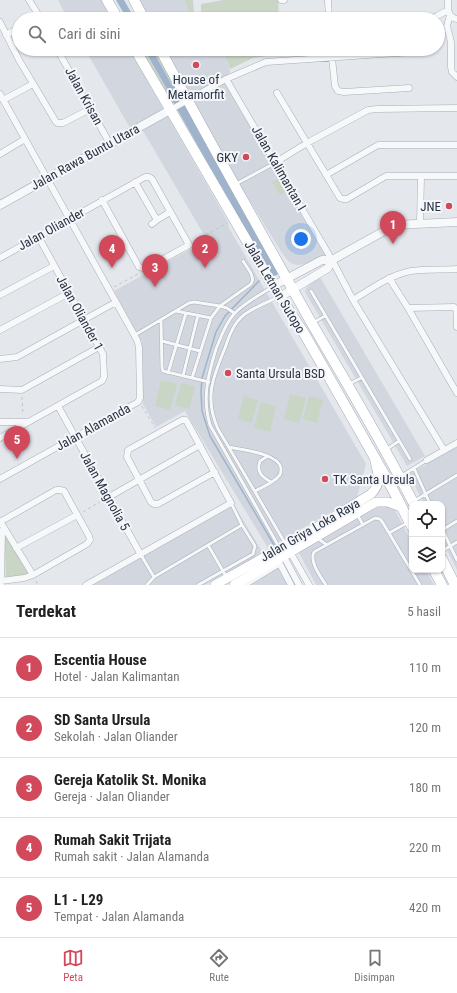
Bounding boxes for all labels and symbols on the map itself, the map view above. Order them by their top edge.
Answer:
marker: House of Metamorfit [191,60,201,70]
street label: Jalan Krisan [62,65,106,127]
place label: House of Metamorfit [168,72,224,102]
street label: Jalan Rawa Buntu Utara [28,121,142,193]
street label: Jalan Kalimantan I [249,123,309,213]
place label: GKY [216,150,238,165]
marker: GKY [241,152,251,162]
place label: JNE [420,199,441,214]
marker: JNE [444,201,454,211]
street label: Jalan Oliander [15,205,87,253]
pin: 1 [380,211,406,244]
your location [291,229,311,249]
pin: 4 [99,235,125,268]
pin: 2 [192,235,218,268]
street label: Jalan Letnan Sutopo [241,238,309,336]
pin: 3 [142,254,168,287]
street label: Jalan Oliander 1 [53,273,107,353]
place label: Santa Ursula BSD [236,366,325,381]
marker: Santa Ursula BSD [223,368,233,378]
street label: Jalan Alamanda [53,400,133,454]
pin: 5 [4,426,30,459]
street label: Jalan Magnolia 5 [77,449,133,533]
place label: TK Santa Ursula [333,472,415,487]
marker: TK Santa Ursula [320,474,330,484]
street label: Jalan Griya Loka Raya [258,495,362,565]

